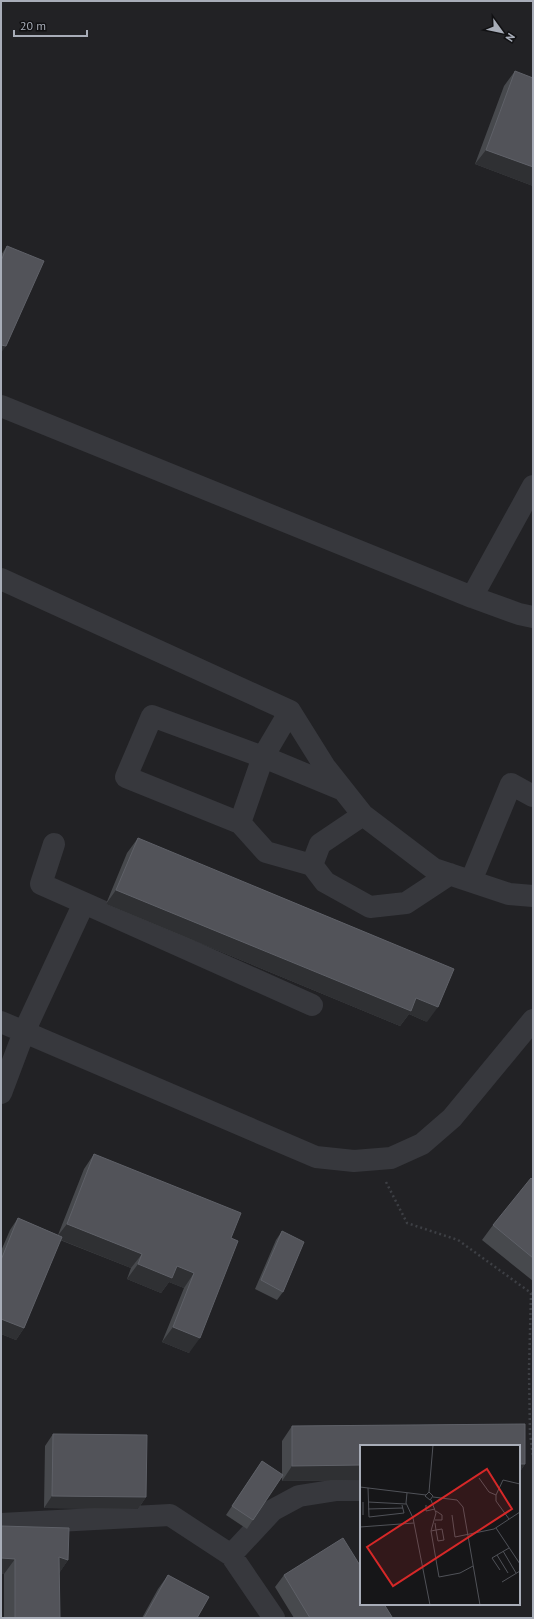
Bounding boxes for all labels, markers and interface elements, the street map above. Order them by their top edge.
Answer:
scale bar [14,12,87,38]
north arrow [482,12,522,52]
text: 20 m [20,18,46,33]
text: N [503,31,518,44]
inset map [360,1445,520,1605]

